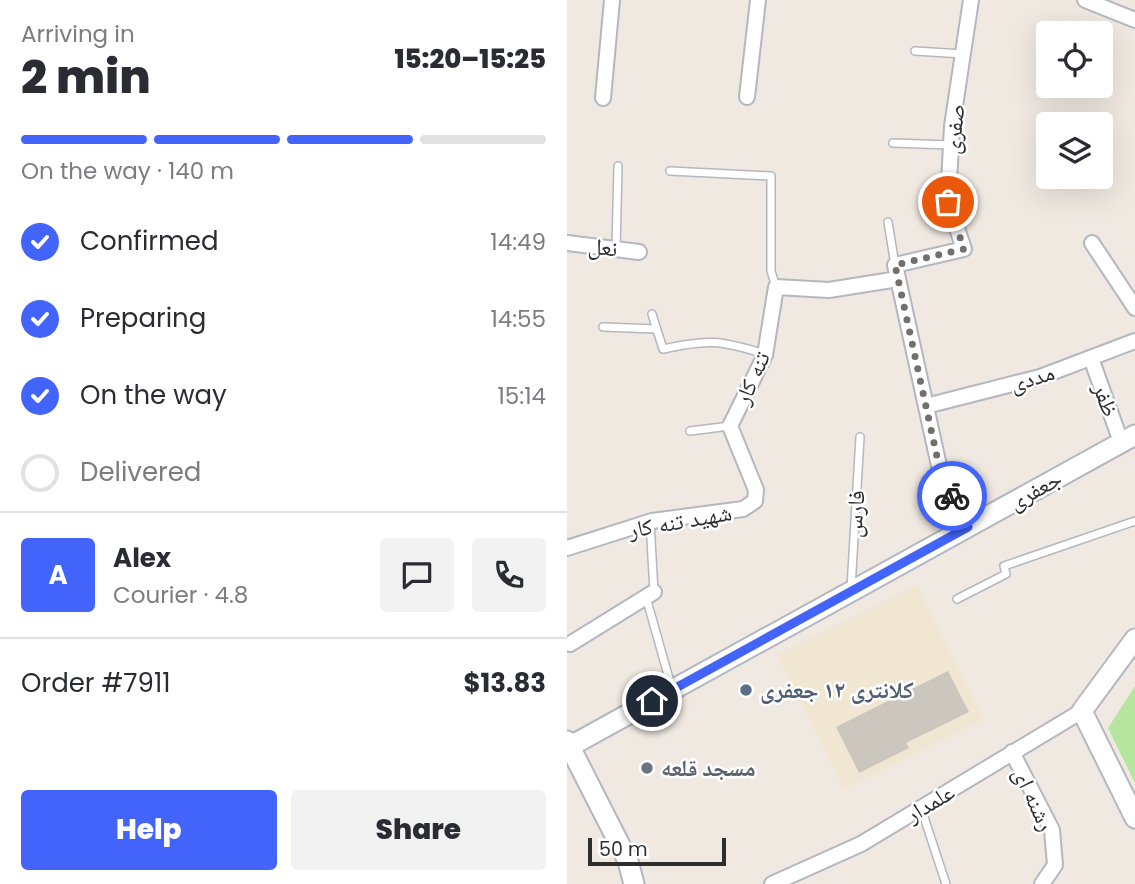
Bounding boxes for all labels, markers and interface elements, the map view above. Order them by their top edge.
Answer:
text: Arriving in [21,18,135,50]
map controls [1036,21,1113,189]
button: locate [1036,21,1113,98]
text: 15:20–15:25 [394,41,546,77]
text: 2 min [21,45,151,109]
street label: صفری [935,102,973,156]
button: layers [1036,112,1113,189]
text: On the way · 140 m [21,155,234,187]
pin [918,172,978,232]
icon: bag [929,183,967,221]
icon: check [21,223,59,261]
text: Confirmed [80,223,218,259]
text: 14:49 [490,226,546,258]
street label: نعل [586,229,620,265]
icon: check [21,300,59,338]
text: Preparing [80,300,206,336]
text: 14:55 [490,303,546,335]
street label: تنه کار [726,346,778,411]
street label: مددی [1006,356,1058,400]
icon: check [21,377,59,415]
text: On the way [80,377,227,413]
street label: ظفر [1085,378,1127,421]
text: 15:14 [497,380,546,412]
text: Delivered [80,454,201,490]
courier [917,461,987,531]
street label: جعفری [1003,462,1067,518]
icon: bike [933,477,971,515]
street label: فارس [837,489,873,539]
street label: شهید تنه کار [625,496,734,546]
button: chat [380,538,454,612]
button: phone [472,538,546,612]
text: Alex [113,540,171,576]
text: A [48,557,68,593]
text: Courier · 4.8 [113,579,248,611]
text: Order #7911 [21,665,171,701]
text: $13.83 [463,665,546,701]
pin [622,671,682,731]
place label: کلانتری ۱۲ جعفری [760,674,914,706]
icon: home [633,682,671,720]
marker: کلانتری ۱۲ جعفری [738,682,754,698]
place label: مسجد قلعه [661,752,756,784]
marker: مسجد قلعه [639,760,655,776]
street label: رشنه ای [1005,762,1063,836]
street label: علمدار [899,776,961,831]
button: Help [21,790,277,870]
button: Share [291,790,546,870]
scale bar [588,835,726,867]
text: 50 m [599,836,648,863]

